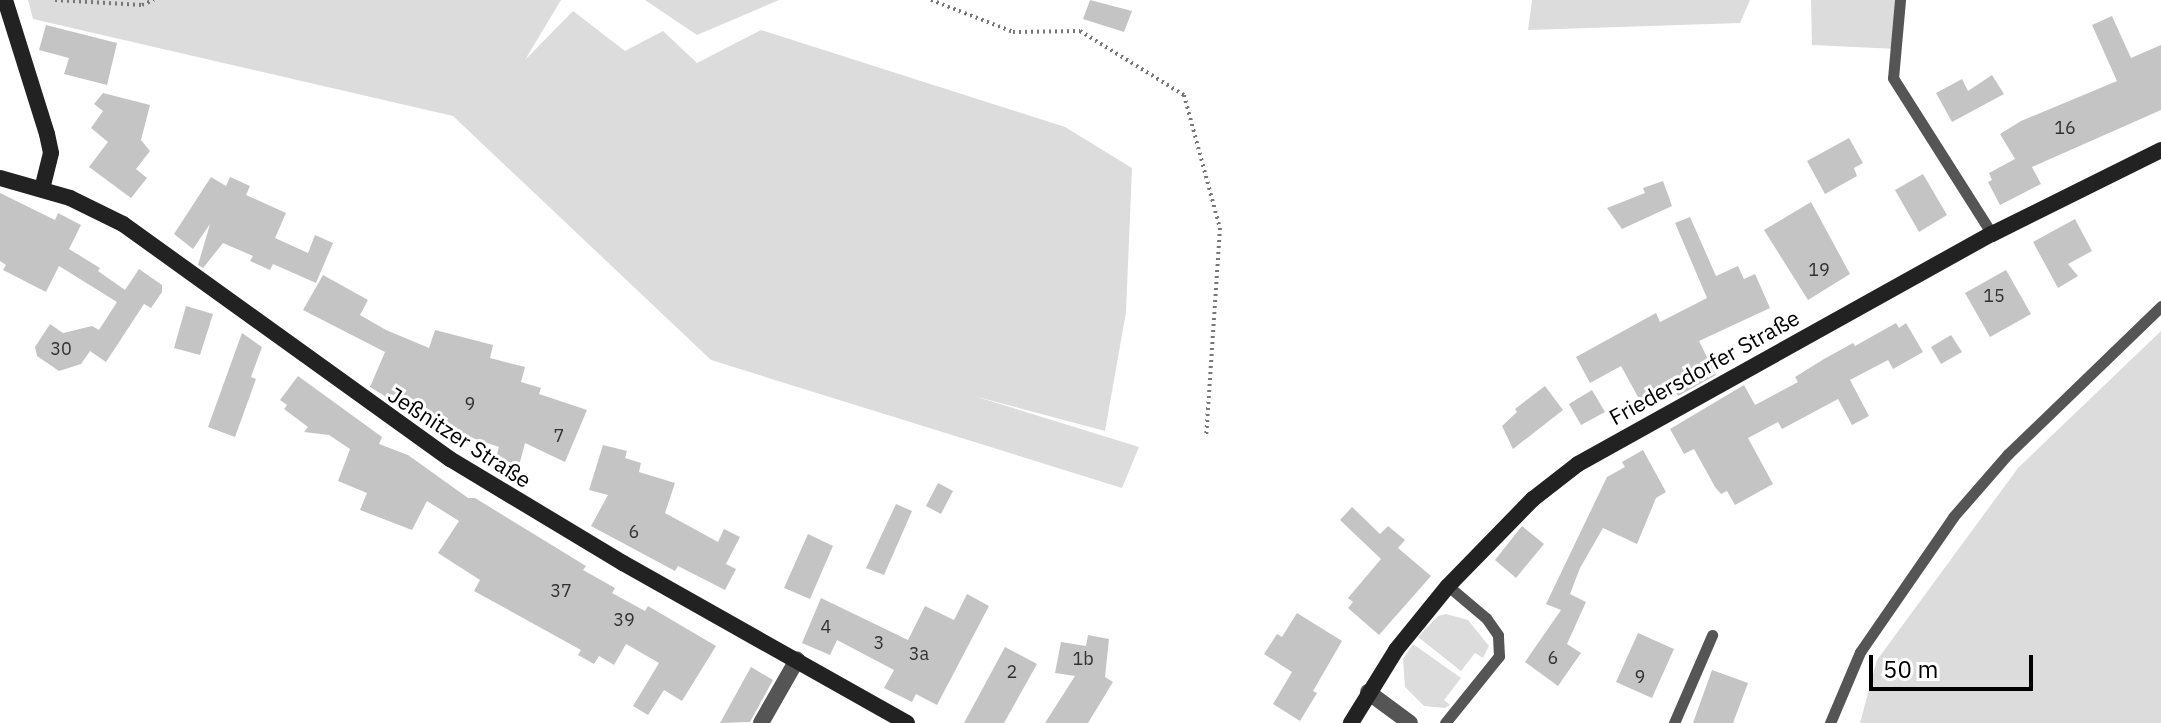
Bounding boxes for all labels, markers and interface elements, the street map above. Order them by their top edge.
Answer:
house number: 16 [2054,117,2076,139]
house number: 19 [1808,259,1830,281]
house number: 15 [1983,285,2005,307]
street label: Friedersdorfer Straße [1604,304,1804,430]
house number: 30 [50,338,72,360]
street label: Jeßnitzer Straße [384,381,536,493]
house number: 9 [465,393,475,415]
house number: 7 [554,425,564,447]
house number: 6 [629,521,639,543]
house number: 37 [550,580,572,602]
house number: 39 [613,609,635,631]
house number: 4 [821,616,831,638]
house number: 3 [874,632,884,654]
scale bar [1873,639,2037,689]
house number: 3a [909,643,929,665]
house number: 6 [1548,647,1558,669]
house number: 1b [1072,648,1094,670]
text: 50 m [1883,653,1938,685]
house number: 2 [1007,661,1017,683]
house number: 9 [1635,666,1645,688]

